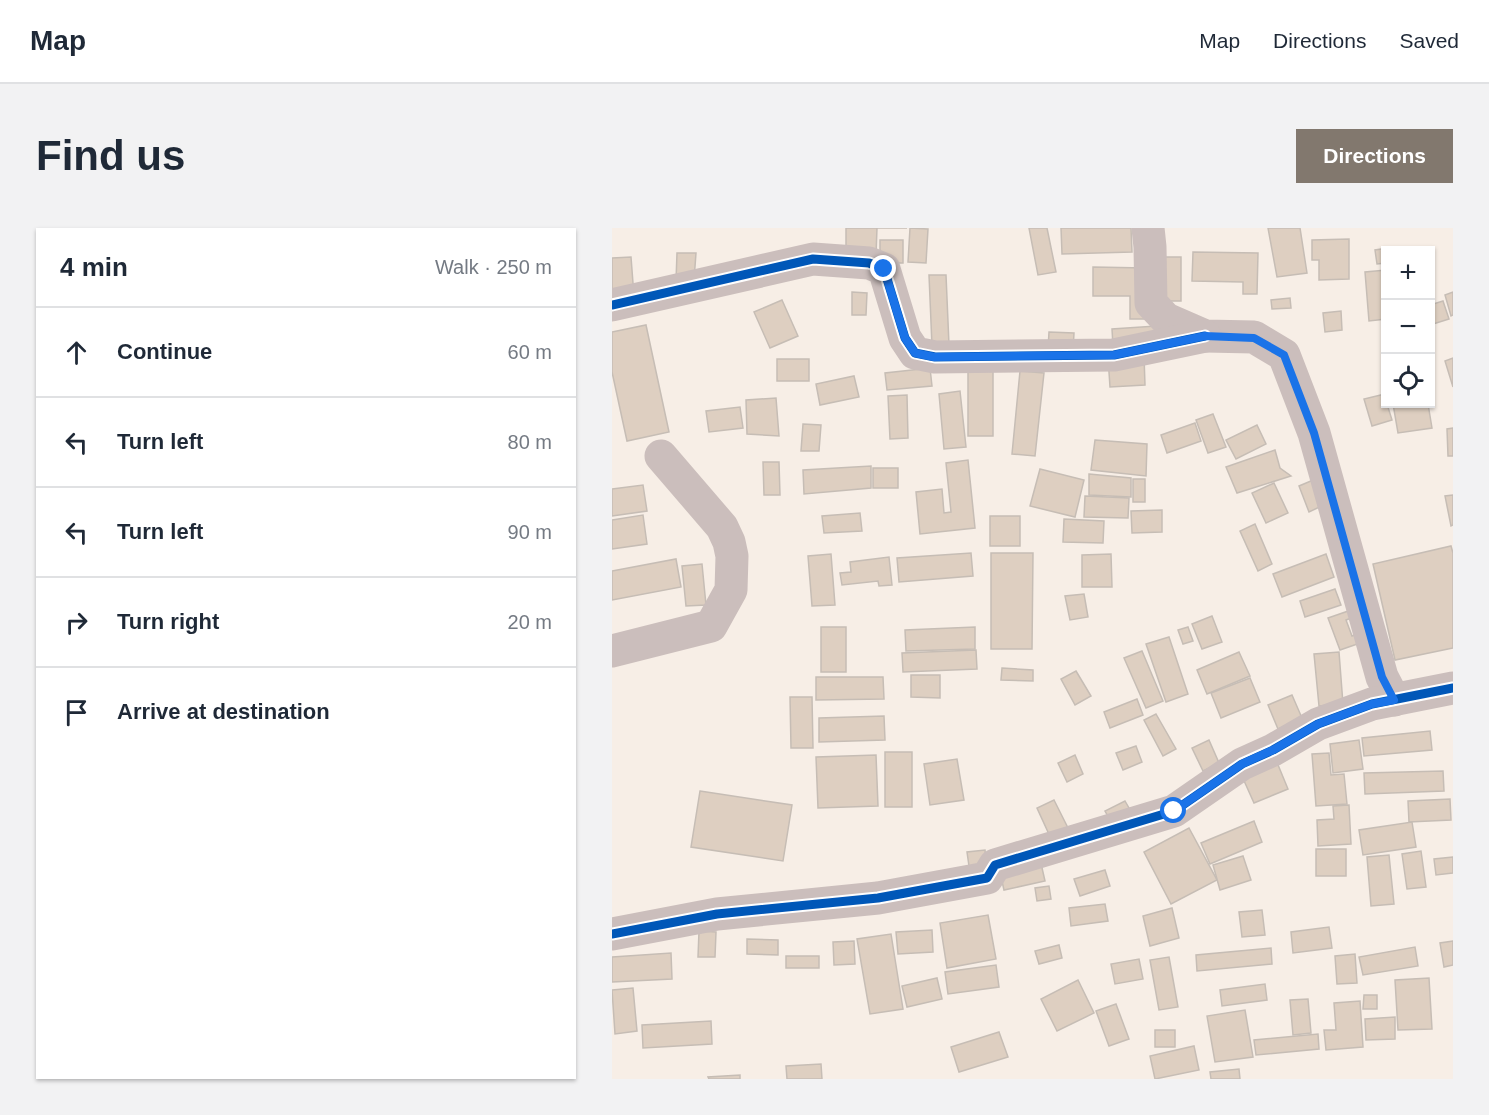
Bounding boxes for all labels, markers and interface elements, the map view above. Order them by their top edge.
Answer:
text: Map [30,25,86,56]
text: Map [1199,29,1240,52]
text: Directions [1273,29,1366,52]
text: Saved [1399,29,1459,52]
button: Directions [1296,129,1453,183]
text: Find us [36,132,185,179]
map controls [1381,246,1435,408]
button: + [1381,246,1435,300]
text: 4 min [60,252,128,282]
route end [870,255,896,281]
text: Walk · 250 m [435,256,552,278]
button: − [1381,300,1435,354]
icon: ahead [60,336,93,369]
text: Continue [117,339,212,364]
text: 60 m [508,341,552,363]
button: locate [1381,354,1435,408]
icon: left [60,426,93,459]
text: Turn left [117,429,203,454]
text: 80 m [508,431,552,453]
icon: left [60,516,93,549]
text: Turn left [117,519,203,544]
text: 90 m [508,521,552,543]
icon: right [60,606,93,639]
text: Turn right [117,609,219,634]
text: 20 m [508,611,552,633]
icon: arrive [60,696,93,729]
text: Arrive at destination [117,699,330,724]
route start [1160,797,1186,823]

